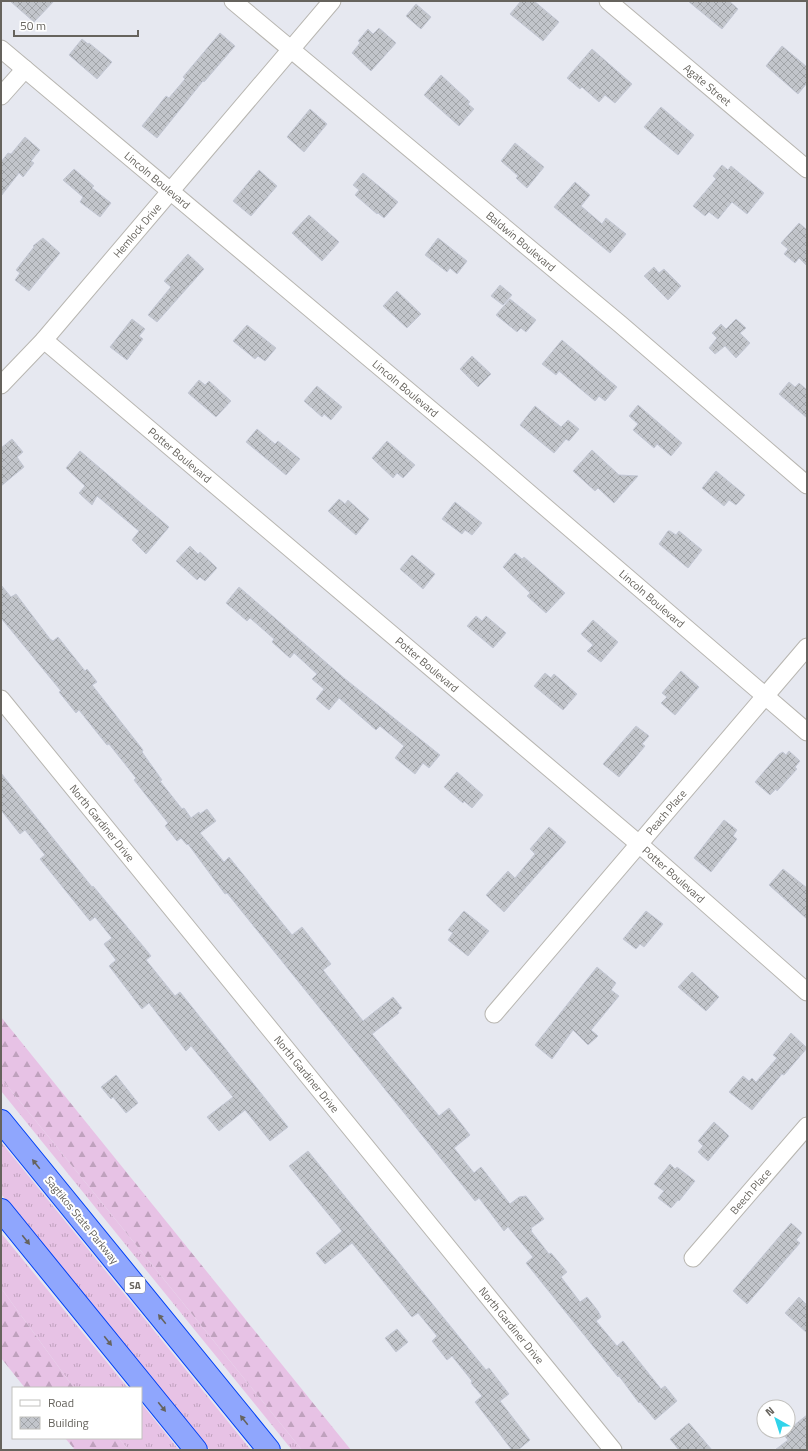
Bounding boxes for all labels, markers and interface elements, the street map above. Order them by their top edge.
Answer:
scale bar [14,12,138,38]
text: 50 m [20,16,46,35]
street label: Agate Street [680,60,735,110]
street label: Lincoln Boulevard [121,148,194,213]
street label: Hemlock Drive [109,199,165,261]
street label: Baldwin Boulevard [483,207,559,275]
street label: Lincoln Boulevard [369,356,442,421]
street label: Potter Boulevard [145,424,215,487]
street label: Lincoln Boulevard [616,566,688,632]
street label: Potter Boulevard [392,633,462,696]
street label: North Gardiner Drive [66,781,139,865]
street label: Peach Place [642,786,690,839]
street label: Potter Boulevard [639,843,709,907]
street label: North Gardiner Drive [270,1032,343,1117]
one-way arrow [32,1158,40,1169]
street label: Beech Place [726,1165,775,1218]
street label: Sagtikos State Parkway [41,1173,123,1268]
one-way arrow [21,1234,30,1245]
road number: SA [125,1277,145,1293]
street label: North Gardiner Drive [475,1283,548,1368]
one-way arrow [158,1313,167,1324]
one-way arrow [103,1335,112,1346]
legend [12,1387,142,1439]
text: Road [48,1393,74,1412]
north arrow [756,1399,796,1439]
one-way arrow [157,1402,166,1413]
text: N [762,1403,778,1420]
text: Building [48,1413,89,1432]
one-way arrow [240,1414,249,1425]

